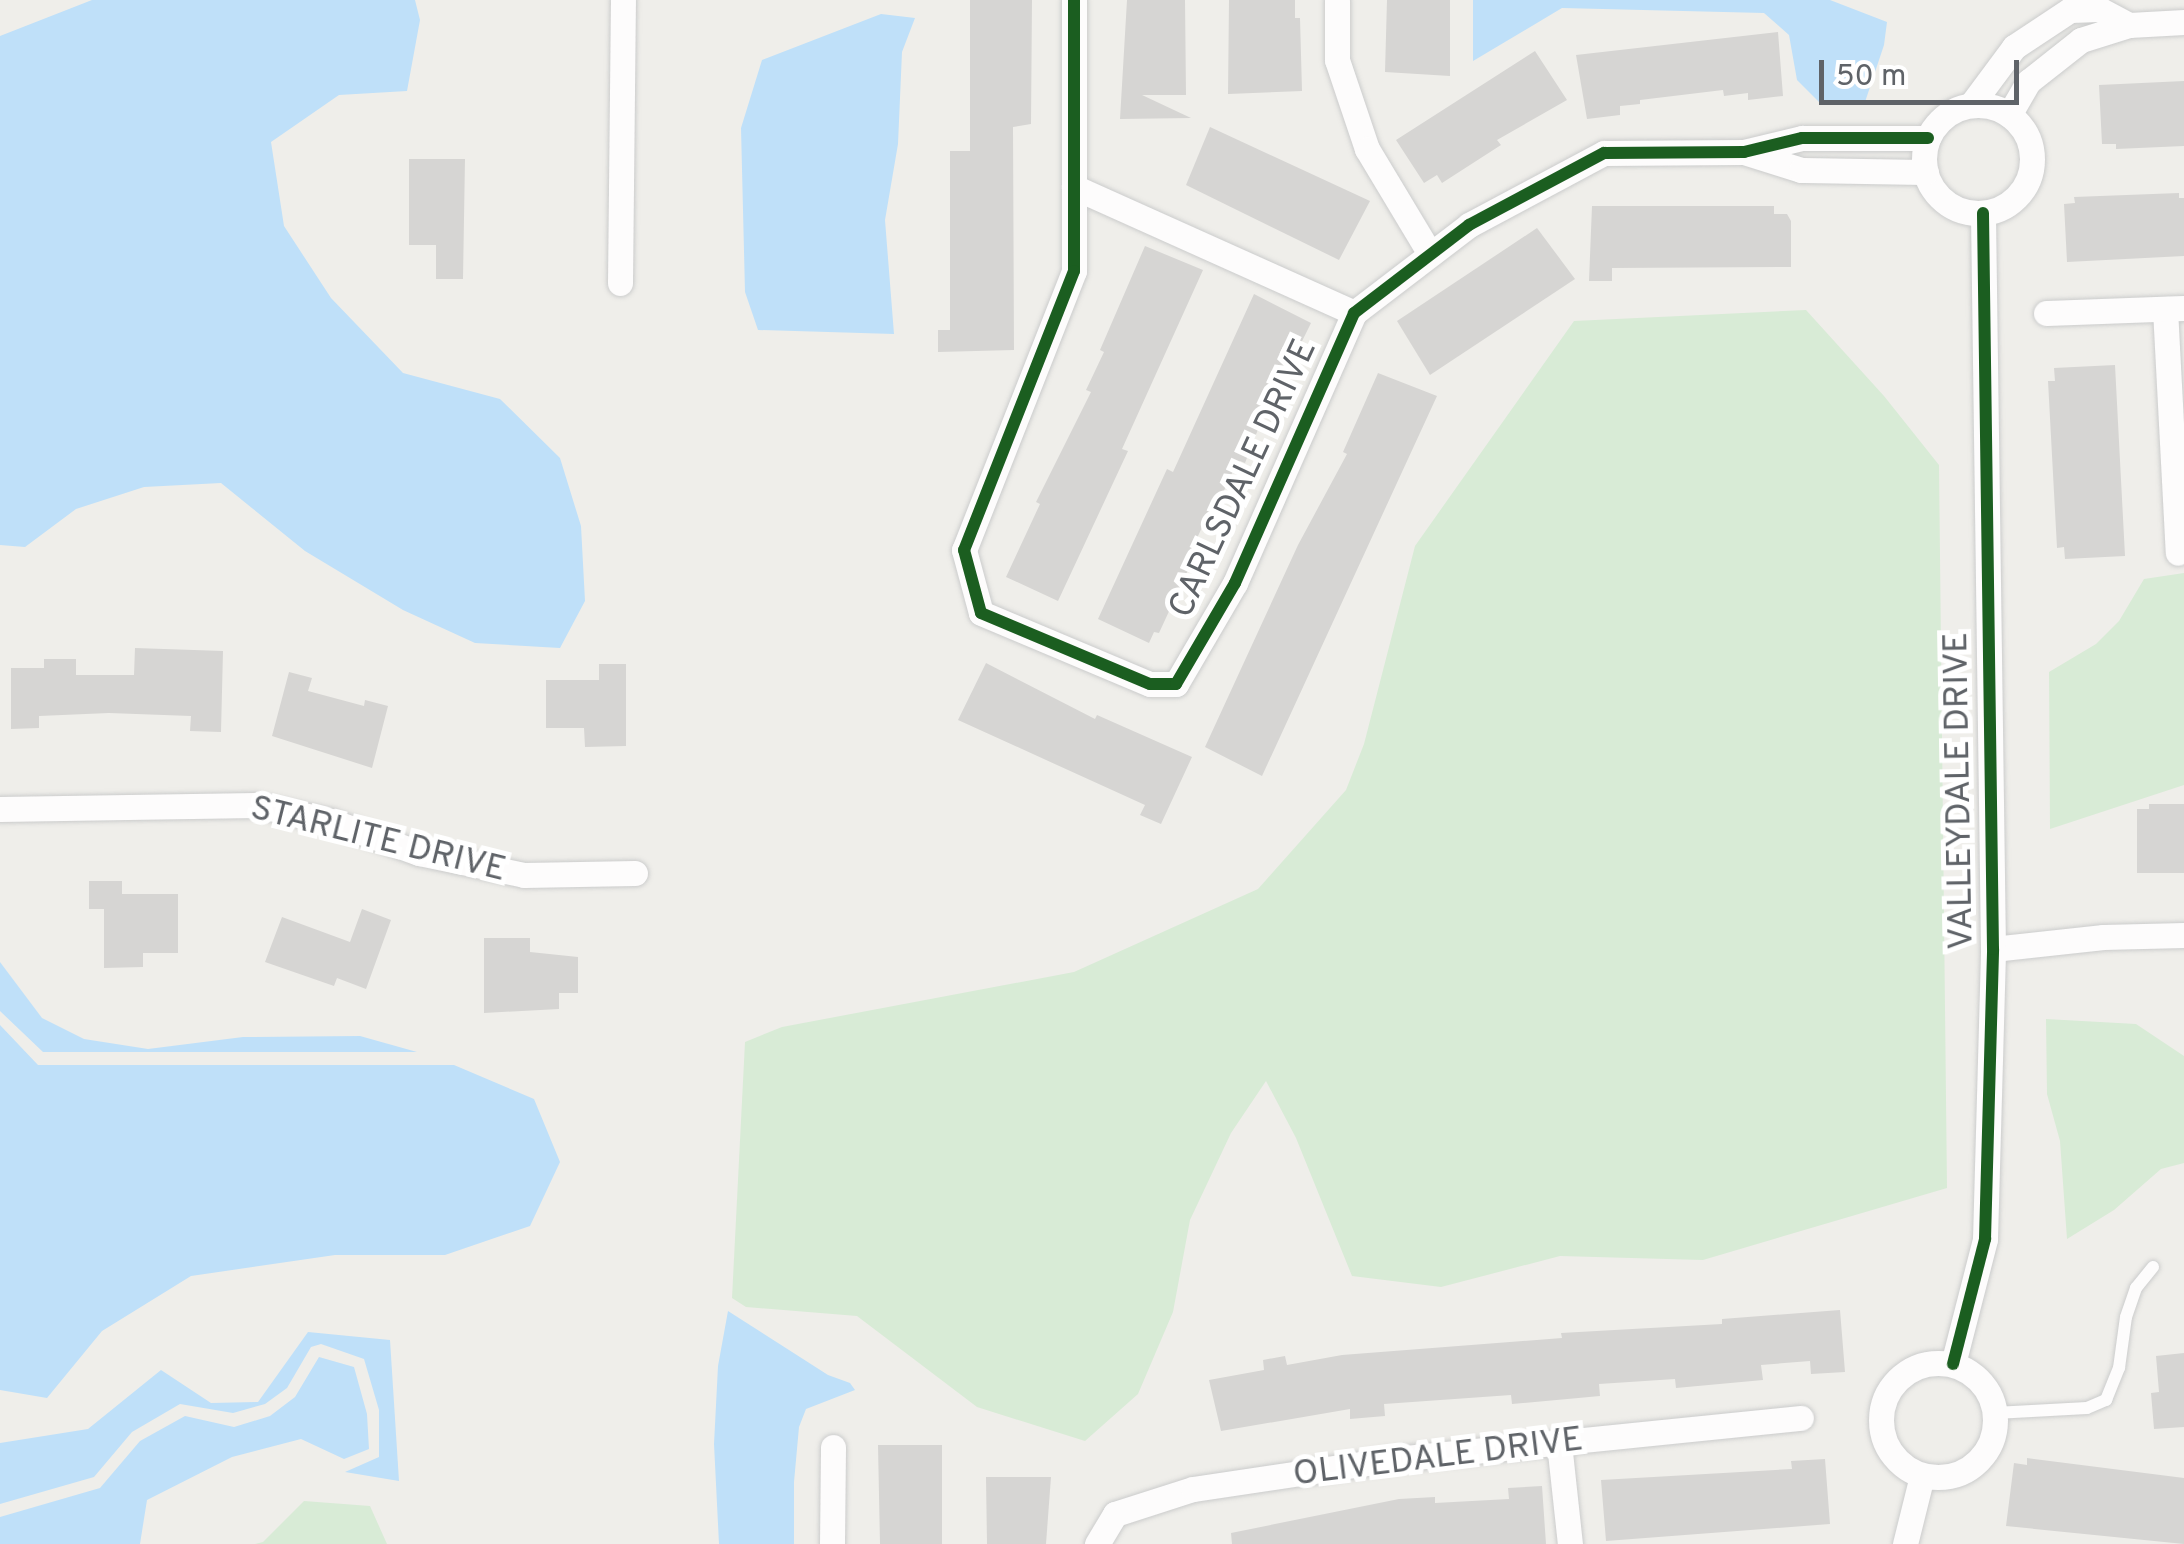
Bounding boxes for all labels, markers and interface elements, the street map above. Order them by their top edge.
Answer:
scale bar [1824,40,2024,102]
text: 50 m [1836,59,1906,96]
street label: CARLSDALE DRIVE [1161,333,1327,625]
street label: VALLEYDALE DRIVE [1936,632,1984,950]
street label: STARLITE DRIVE [246,788,510,892]
street label: OLIVEDALE DRIVE [1291,1419,1585,1497]

